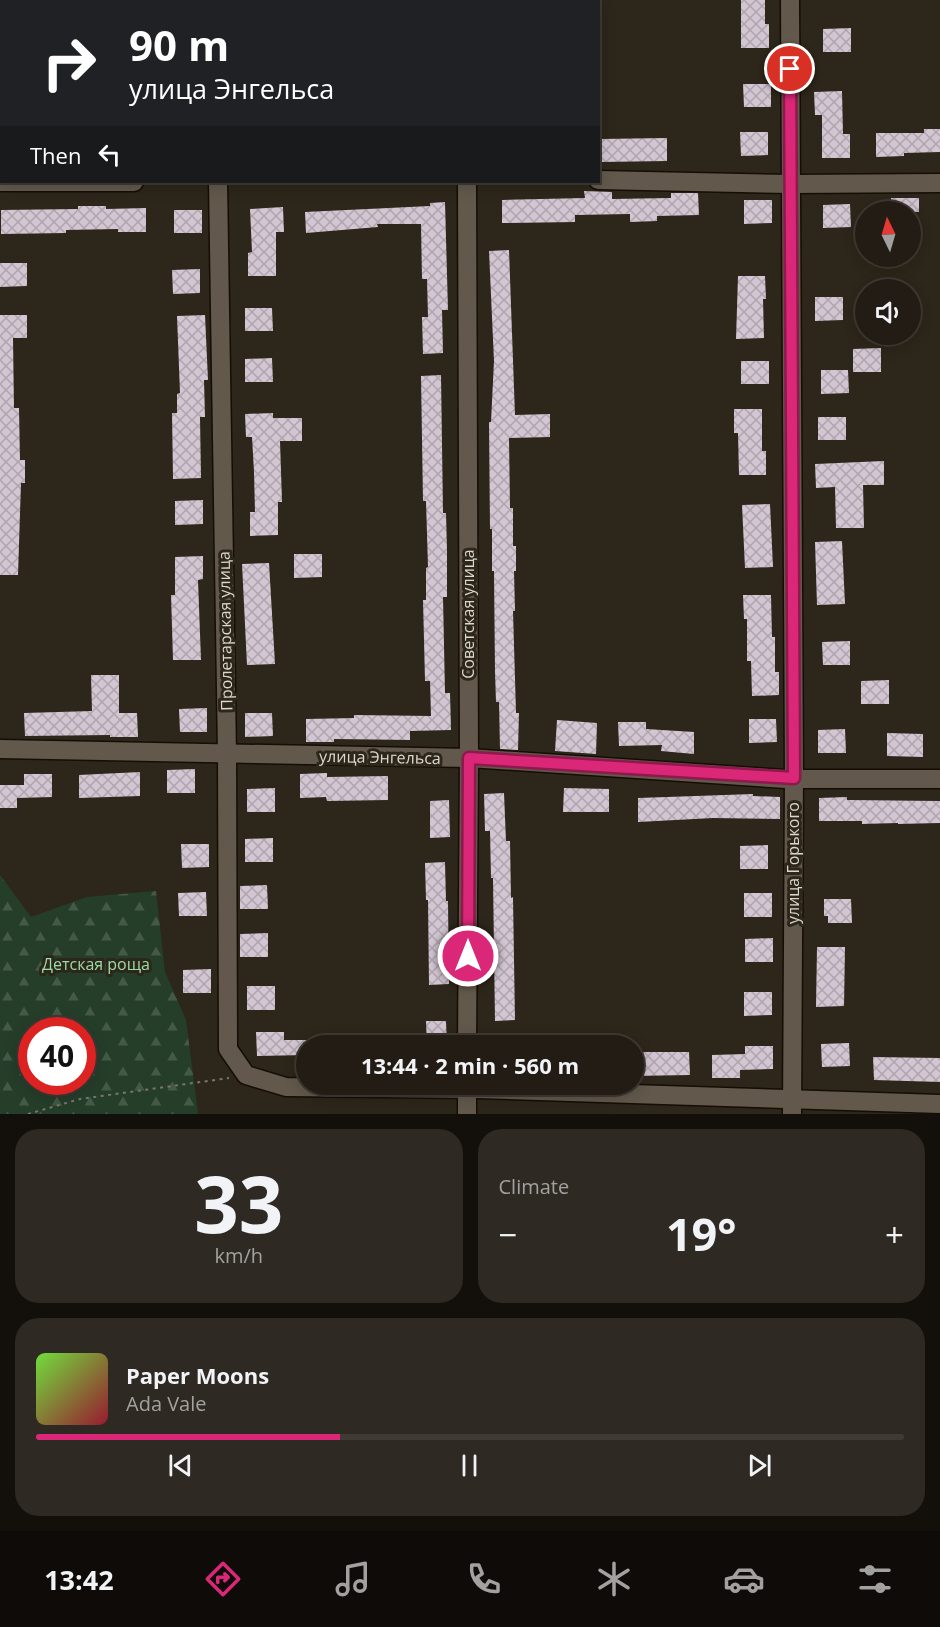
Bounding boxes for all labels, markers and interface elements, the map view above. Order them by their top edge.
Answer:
text: 90 m [129,16,229,73]
icon: right [30,24,108,102]
pin [764,43,815,94]
icon: arrive [773,52,806,85]
text: улица Энгельса [129,70,334,107]
icon: left [93,138,126,171]
text: Then [30,140,81,170]
north arrow [855,201,921,267]
map controls [855,201,921,345]
button: sound [855,279,921,345]
street label: Советская улица [457,549,479,679]
street label: Пролетарская улица [213,551,237,711]
street label: улица Энгельса [319,745,441,769]
street label: улица Горького [782,802,804,924]
position arrow [436,924,500,988]
park label: Детская роща [42,953,150,975]
speed limit sign: 40 [18,1017,96,1095]
text: 13:44 · 2 min · 560 m [361,1050,579,1080]
text: 33 [194,1150,283,1256]
text: Climate [499,1173,569,1200]
text: 19° [666,1203,737,1264]
text: − [499,1212,517,1257]
text: + [885,1212,904,1257]
text: km/h [214,1242,263,1269]
text: Paper Moons [126,1360,269,1390]
text: Ada Vale [126,1390,207,1417]
icon: previous [164,1449,197,1482]
icon: pause [453,1449,486,1482]
icon: next [743,1449,776,1482]
icon: directions [202,1558,244,1600]
icon: music [332,1558,374,1600]
icon: phone [463,1558,505,1600]
icon: climate [593,1558,635,1600]
icon: car [723,1558,765,1600]
icon: filters [854,1558,896,1600]
text: 13:42 [44,1561,114,1598]

